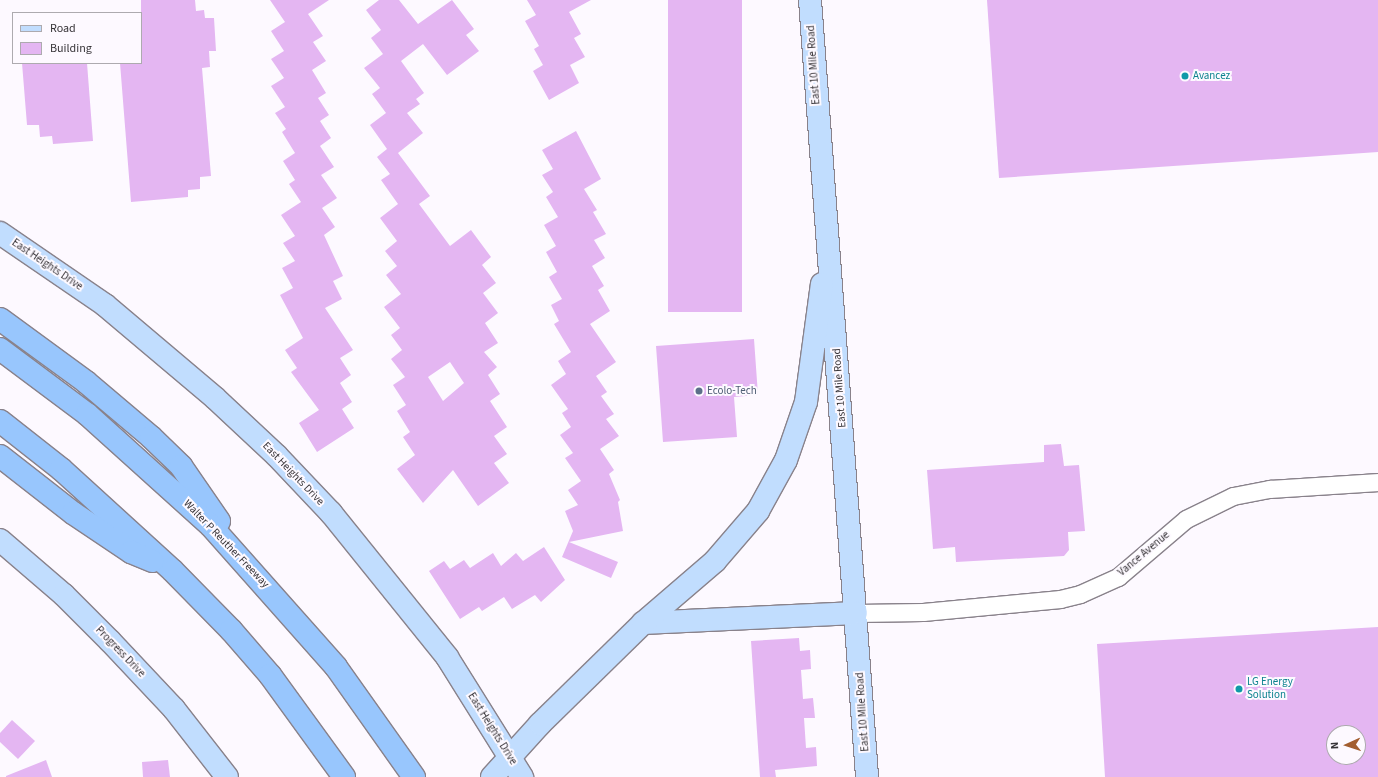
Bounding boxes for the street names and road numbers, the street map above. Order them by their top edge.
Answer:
street label: East 10 Mile Road [805,25,823,105]
street label: East Heights Drive [9,236,85,294]
street label: East 10 Mile Road [831,348,849,428]
street label: East Heights Drive [260,440,326,508]
street label: Walter P Reuther Freeway [180,497,272,591]
street label: Vance Avenue [1116,529,1172,579]
street label: Progress Drive [92,624,148,680]
street label: East 10 Mile Road [854,672,872,752]
street label: East Heights Drive [464,690,520,768]

